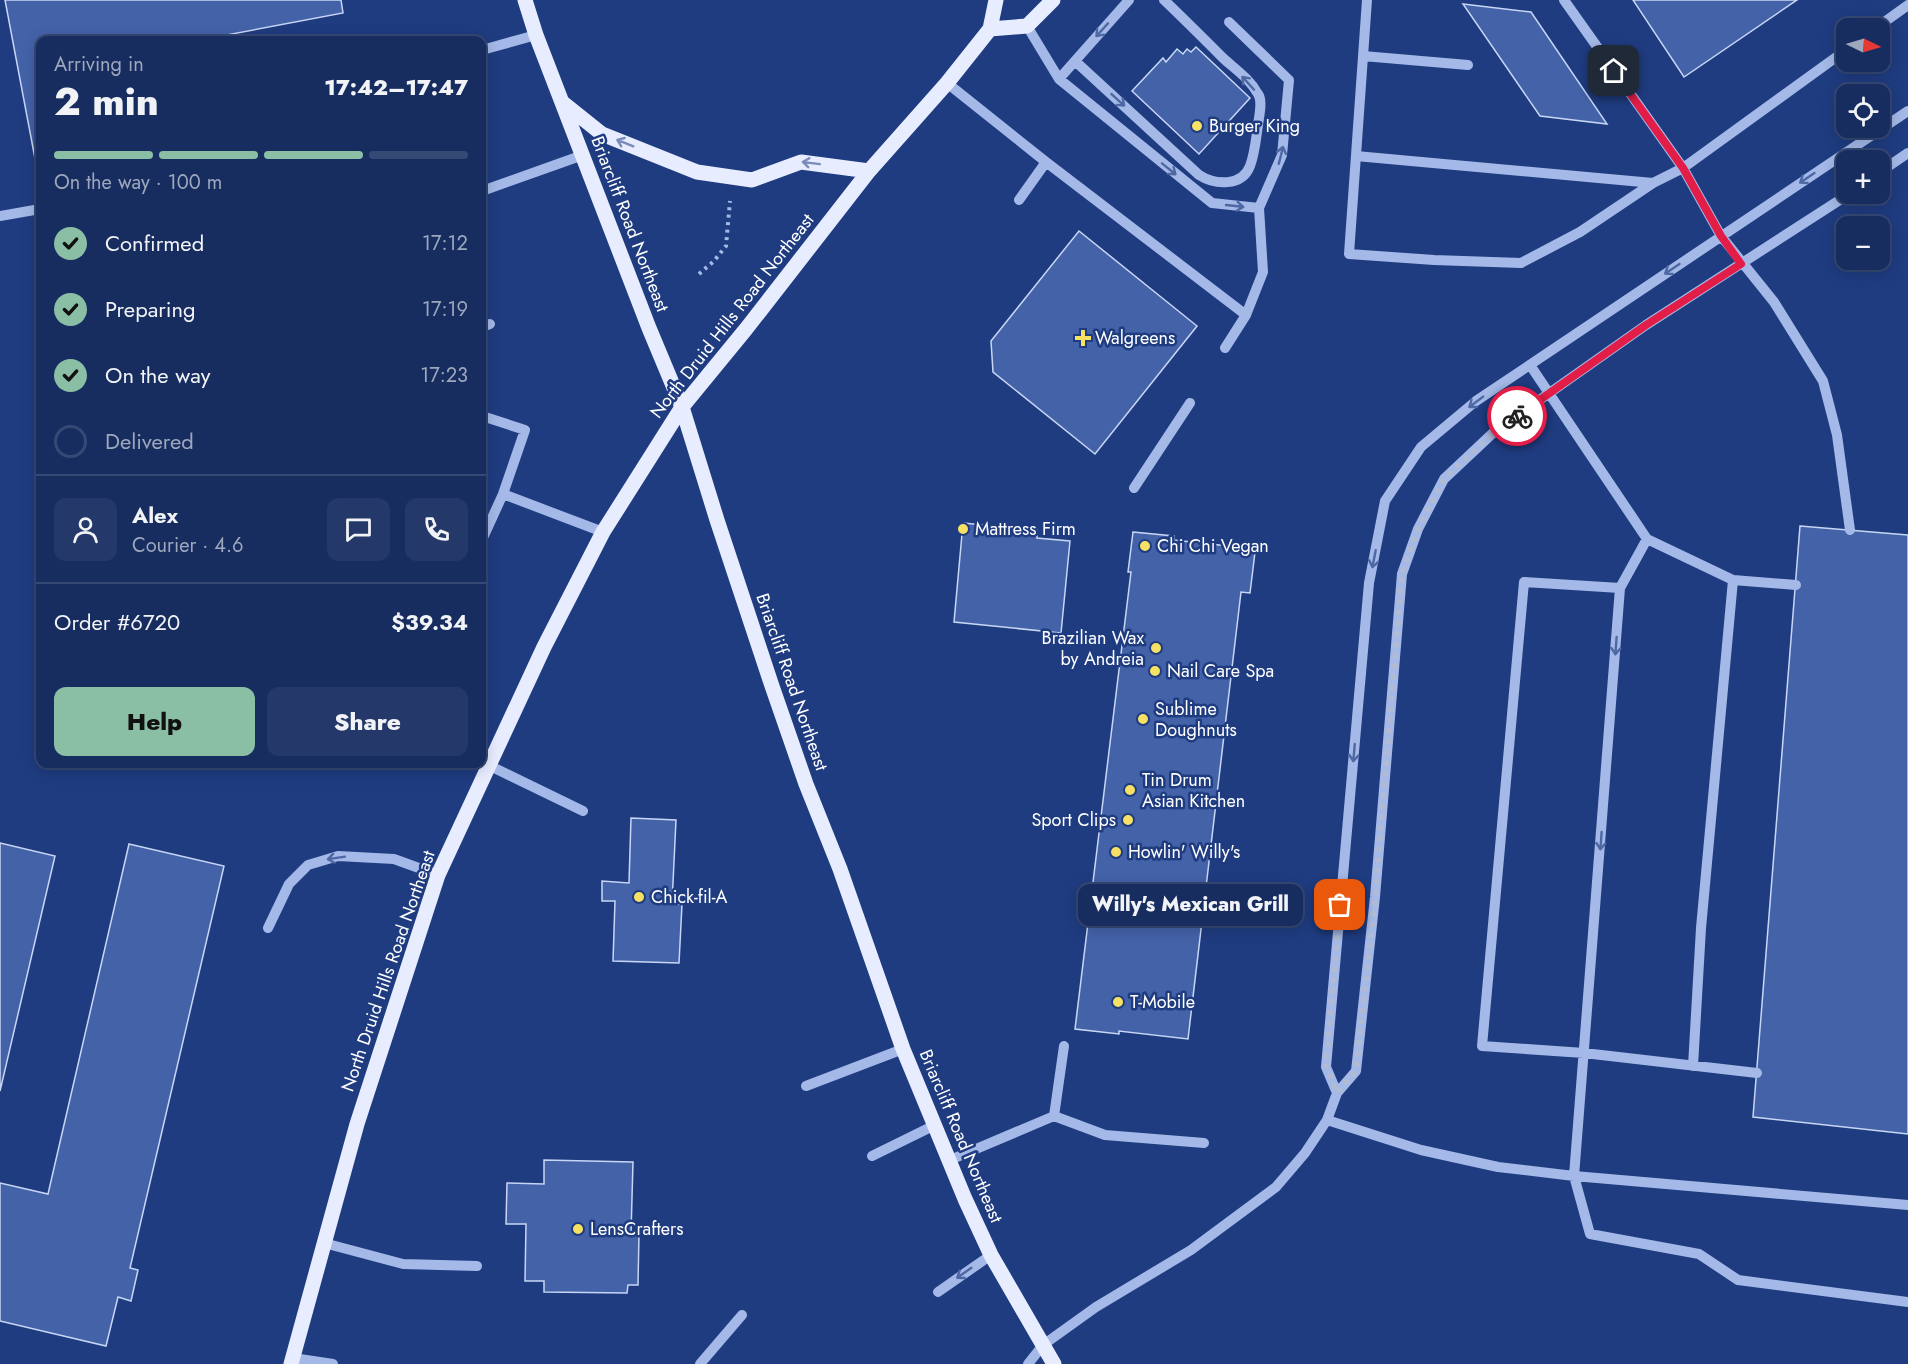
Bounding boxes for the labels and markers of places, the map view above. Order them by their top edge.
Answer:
pin [1588,45,1639,96]
place label: Burger King [1209,113,1300,139]
marker: Burger King [1190,119,1204,133]
place label: Walgreens [1095,325,1175,351]
marker: Walgreens [1076,331,1090,345]
place label: Mattress Firm [975,516,1076,542]
marker: Mattress Firm [956,522,970,536]
place label: Chi Chi Vegan [1157,533,1269,559]
marker: Chi Chi Vegan [1138,539,1152,553]
place label: Brazilian Wax by Andreia [1042,625,1144,672]
marker: Brazilian Wax by Andreia [1149,641,1163,655]
place label: Nail Care Spa [1167,658,1274,684]
marker: Nail Care Spa [1148,664,1162,678]
place label: Sublime Doughnuts [1155,696,1237,743]
marker: Sublime Doughnuts [1136,712,1150,726]
place label: Tin Drum Asian Kitchen [1142,767,1245,814]
marker: Tin Drum Asian Kitchen [1123,783,1137,797]
place label: Sport Clips [1031,807,1116,833]
marker: Sport Clips [1121,813,1135,827]
place label: Howlin' Willy's [1128,839,1240,865]
marker: Howlin' Willy's [1109,845,1123,859]
pin [1314,879,1365,930]
place label: Chick-fil-A [651,884,728,910]
callout: Willy's Mexican Grill [1079,884,1304,926]
marker: Chick-fil-A [632,890,646,904]
place label: T-Mobile [1130,989,1195,1015]
marker: T-Mobile [1111,995,1125,1009]
place label: LensCrafters [590,1216,683,1242]
marker: LensCrafters [571,1222,585,1236]

